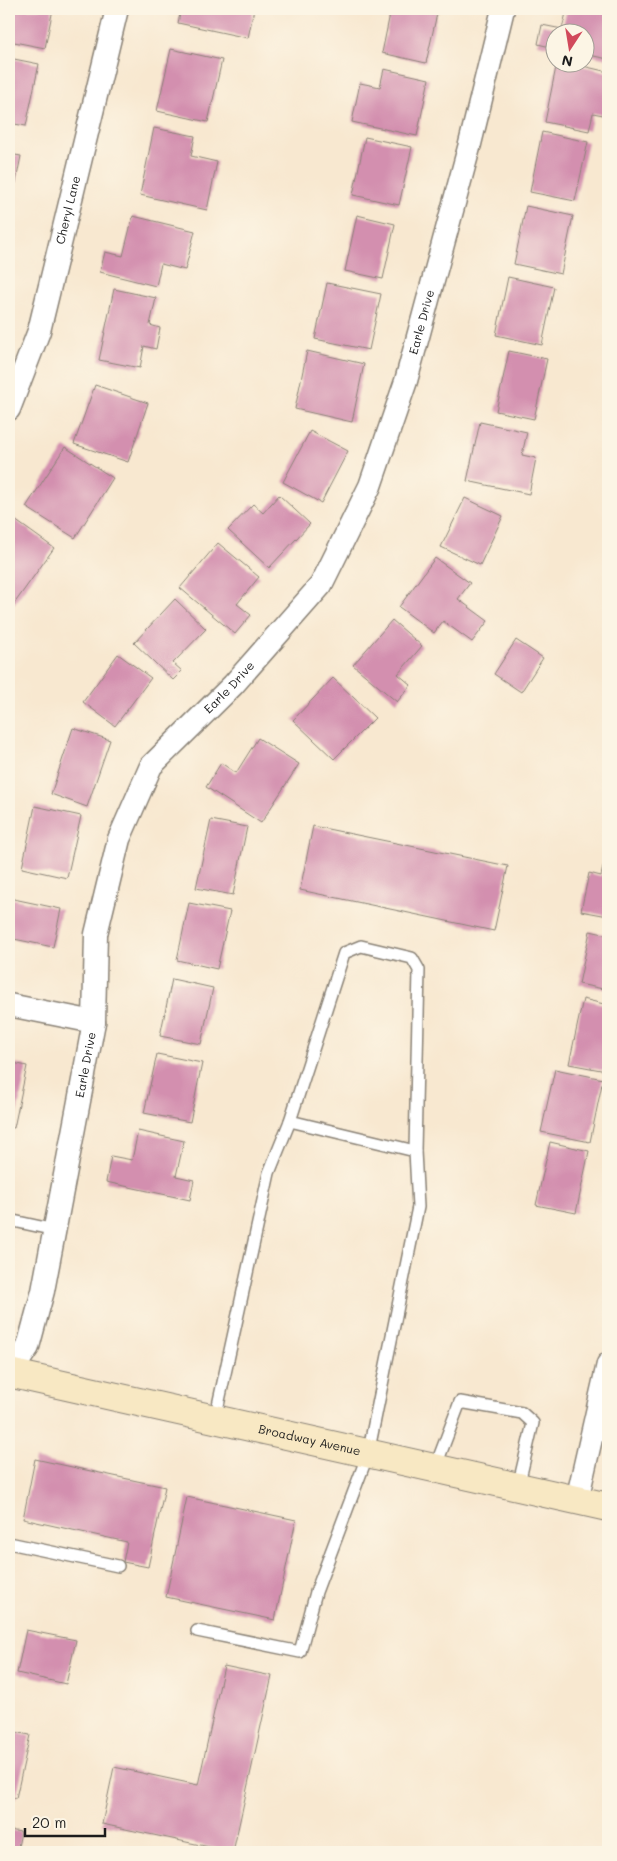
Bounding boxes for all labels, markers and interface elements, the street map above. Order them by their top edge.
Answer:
north arrow [544,22,594,72]
text: N [560,51,574,72]
street label: Cheryl Lane [51,174,83,246]
street label: Earle Drive [405,288,437,356]
street label: Earle Drive [200,657,257,716]
street label: Earle Drive [71,1031,99,1099]
street label: Broadway Avenue [257,1420,362,1458]
scale bar [25,1806,105,1838]
text: 20 m [32,1812,66,1832]

